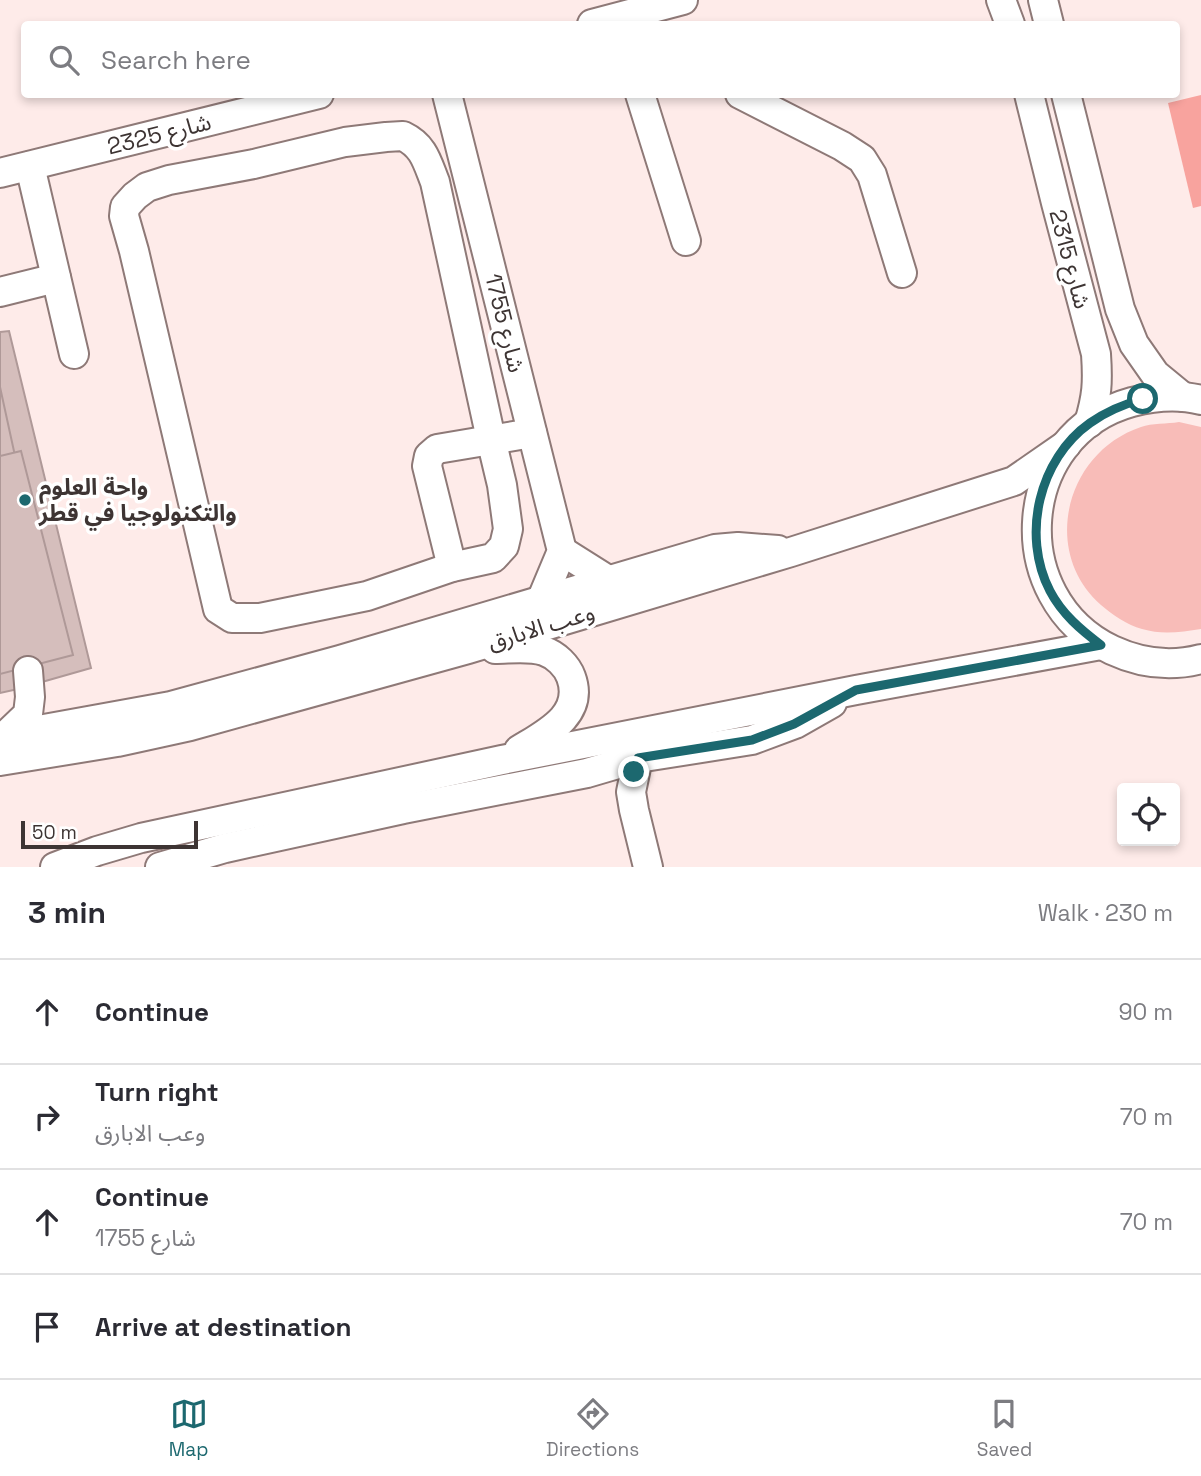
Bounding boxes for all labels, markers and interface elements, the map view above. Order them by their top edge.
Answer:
search box [21,21,1180,98]
icon: search [45,41,83,79]
text: Search here [101,43,251,77]
street label: شارع 2325 [104,107,215,163]
street label: شارع 2315 [1040,206,1098,312]
street label: شارع 1755 [476,270,532,376]
route start [1127,383,1158,414]
place label: واحة العلوم والتكنولوجيا في قطر [38,472,237,531]
marker: واحة العلوم والتكنولوجيا في قطر [17,492,33,508]
street label: وعب الابارق [484,597,598,657]
route end [618,756,649,787]
map controls [1117,783,1180,846]
button: locate [1117,783,1180,846]
scale bar [21,818,198,850]
text: 50 m [32,820,77,845]
text: 3 min [28,893,106,932]
text: Walk · 230 m [1038,898,1173,928]
icon: ahead [28,993,66,1031]
text: Continue [95,995,209,1029]
text: 90 m [1118,997,1173,1027]
text: Turn right [95,1075,219,1109]
icon: right [28,1098,66,1136]
text: 70 m [1120,1102,1173,1132]
text: وعب الابارق [95,1118,205,1148]
text: Continue [95,1180,209,1214]
icon: ahead [28,1203,66,1241]
text: 70 m [1120,1207,1173,1237]
text: شارع 1755 [95,1223,196,1253]
icon: arrive [28,1308,66,1346]
text: Arrive at destination [95,1310,352,1344]
tab: Map [169,1395,208,1462]
tab: Directions [546,1395,639,1462]
tab: Saved [977,1395,1032,1462]

